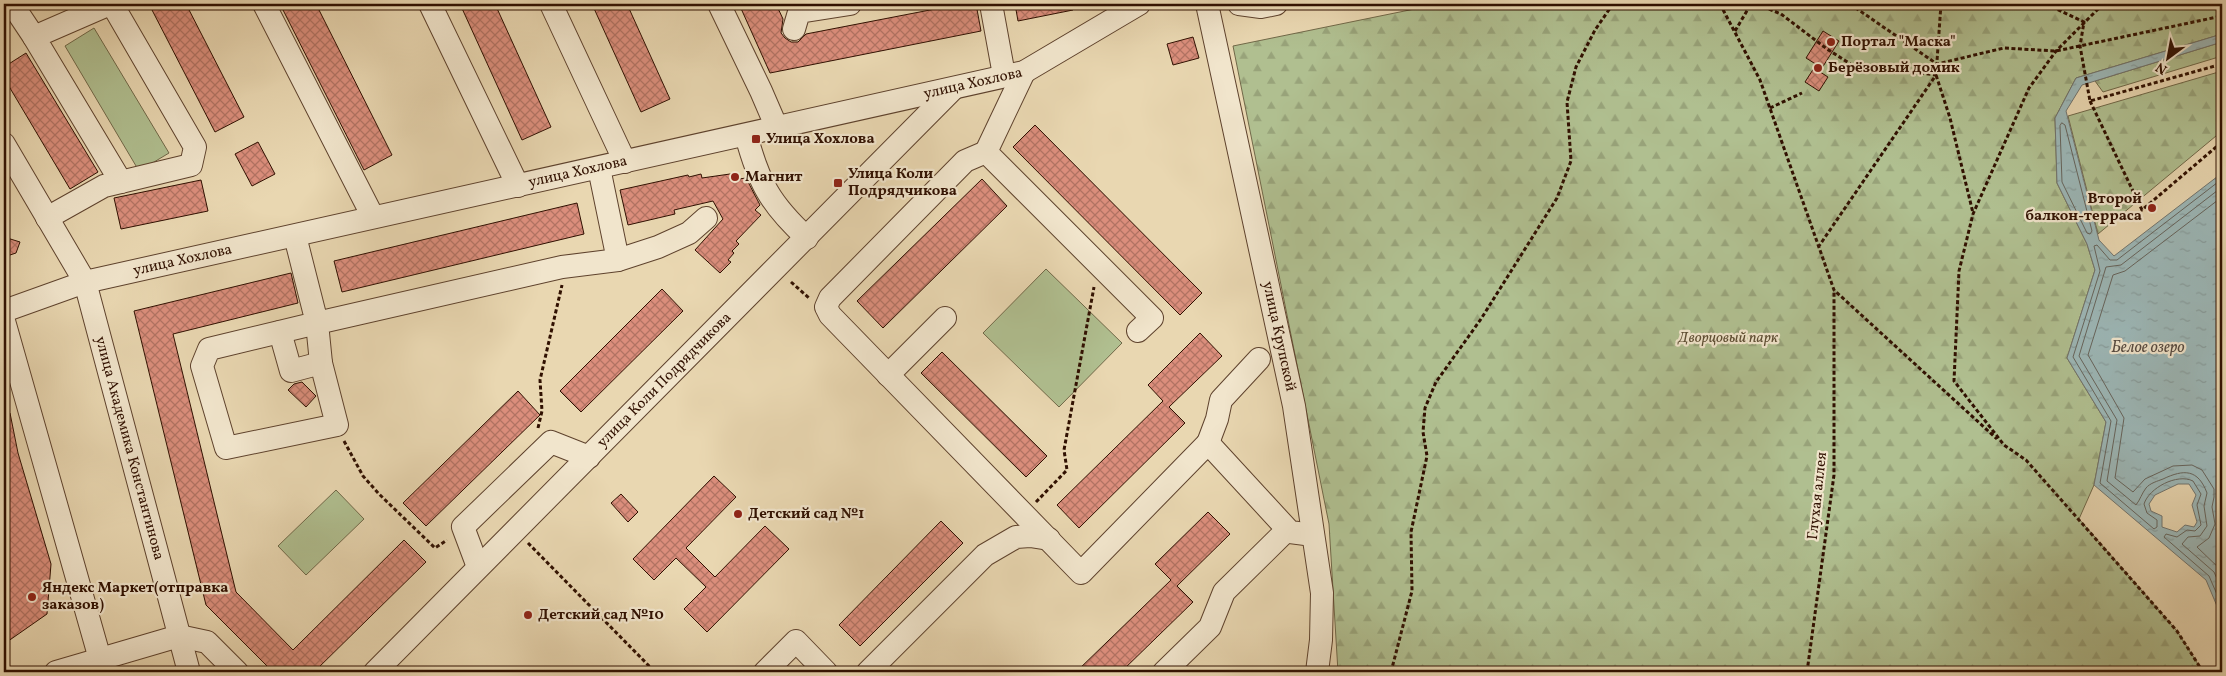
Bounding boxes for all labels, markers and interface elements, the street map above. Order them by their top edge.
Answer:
place label: Портал "Маска" [1841,32,1956,53]
north arrow [2144,32,2194,82]
marker: Портал "Маска" [1825,36,1837,48]
text: N [2153,57,2171,79]
place label: Берёзовый домик [1828,58,1960,79]
street label: улица Хохлова [922,62,1025,105]
marker: Берёзовый домик [1812,62,1824,74]
place label: Улица Хохлова [766,129,875,150]
marker: Улица Хохлова [750,133,762,145]
street label: улица Хохлова [526,151,629,193]
place label: Улица Коли Подрядчикова [848,164,957,202]
place label: Магнит [745,167,803,188]
marker: Магнит [729,171,741,183]
marker: Улица Коли Подрядчикова [832,177,844,189]
place label: Второй балкон-терраса [2026,189,2142,227]
marker: Второй балкон-терраса [2146,202,2158,214]
street label: улица Хохлова [131,239,234,281]
street label: улица Крупской [1257,279,1301,393]
street label: улица Коли Подрядчикова [592,308,736,453]
park label: Дворцовый парк [1677,328,1779,349]
street label: улица Академика Константинова [89,334,169,562]
water label: Белое озеро [2112,337,2185,359]
street label: Глухая аллея [1803,451,1833,541]
place label: Детский сад №1 [748,504,864,525]
marker: Детский сад №1 [732,508,744,520]
place label: Яндекс Маркет(отправка заказов) [42,578,228,616]
marker: Яндекс Маркет(отправка заказов) [26,591,38,603]
place label: Детский сад №10 [538,605,664,626]
marker: Детский сад №10 [522,609,534,621]

